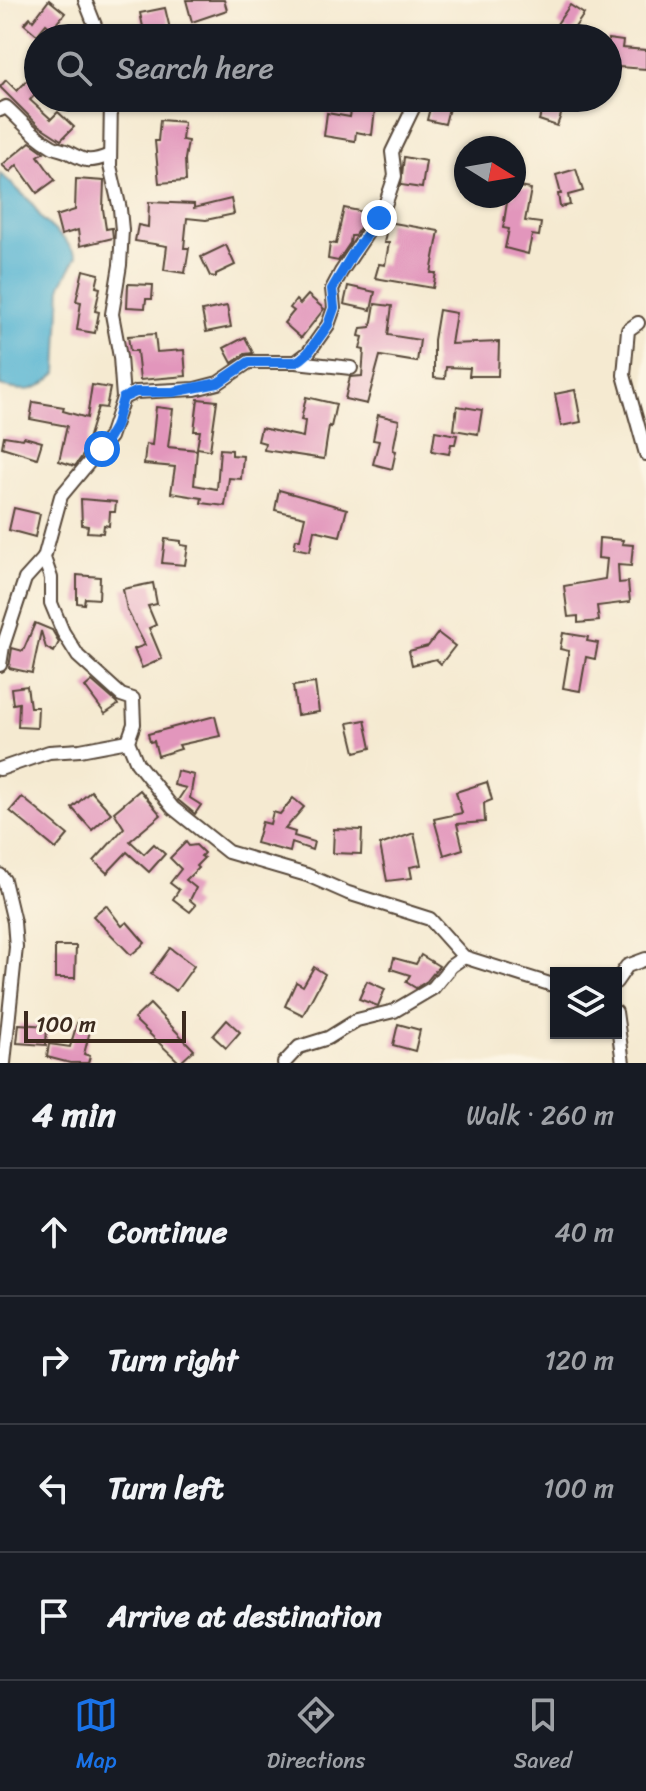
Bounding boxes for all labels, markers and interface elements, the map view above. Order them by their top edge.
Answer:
search box [24,24,622,112]
text: Search here [116,41,274,95]
icon: search [52,46,96,90]
north arrow [454,136,526,208]
route end [361,200,397,236]
route start [84,431,120,467]
map controls [550,967,622,1039]
button: layers [550,967,622,1039]
text: 100 m [36,1005,96,1044]
scale bar [24,1007,186,1043]
text: 4 min [32,1085,116,1145]
text: Walk · 260 m [466,1092,614,1138]
text: Continue [108,1205,227,1259]
text: 40 m [555,1209,614,1255]
icon: ahead [32,1210,76,1254]
text: Turn right [108,1333,238,1387]
text: 120 m [545,1337,614,1383]
icon: right [32,1338,76,1382]
text: Turn left [108,1461,224,1515]
text: 100 m [543,1465,614,1511]
icon: left [32,1466,76,1510]
text: Arrive at destination [108,1589,382,1643]
icon: arrive [32,1594,76,1638]
tab: Map [74,1693,118,1780]
tab: Directions [267,1693,365,1780]
tab: Saved [514,1693,572,1780]

